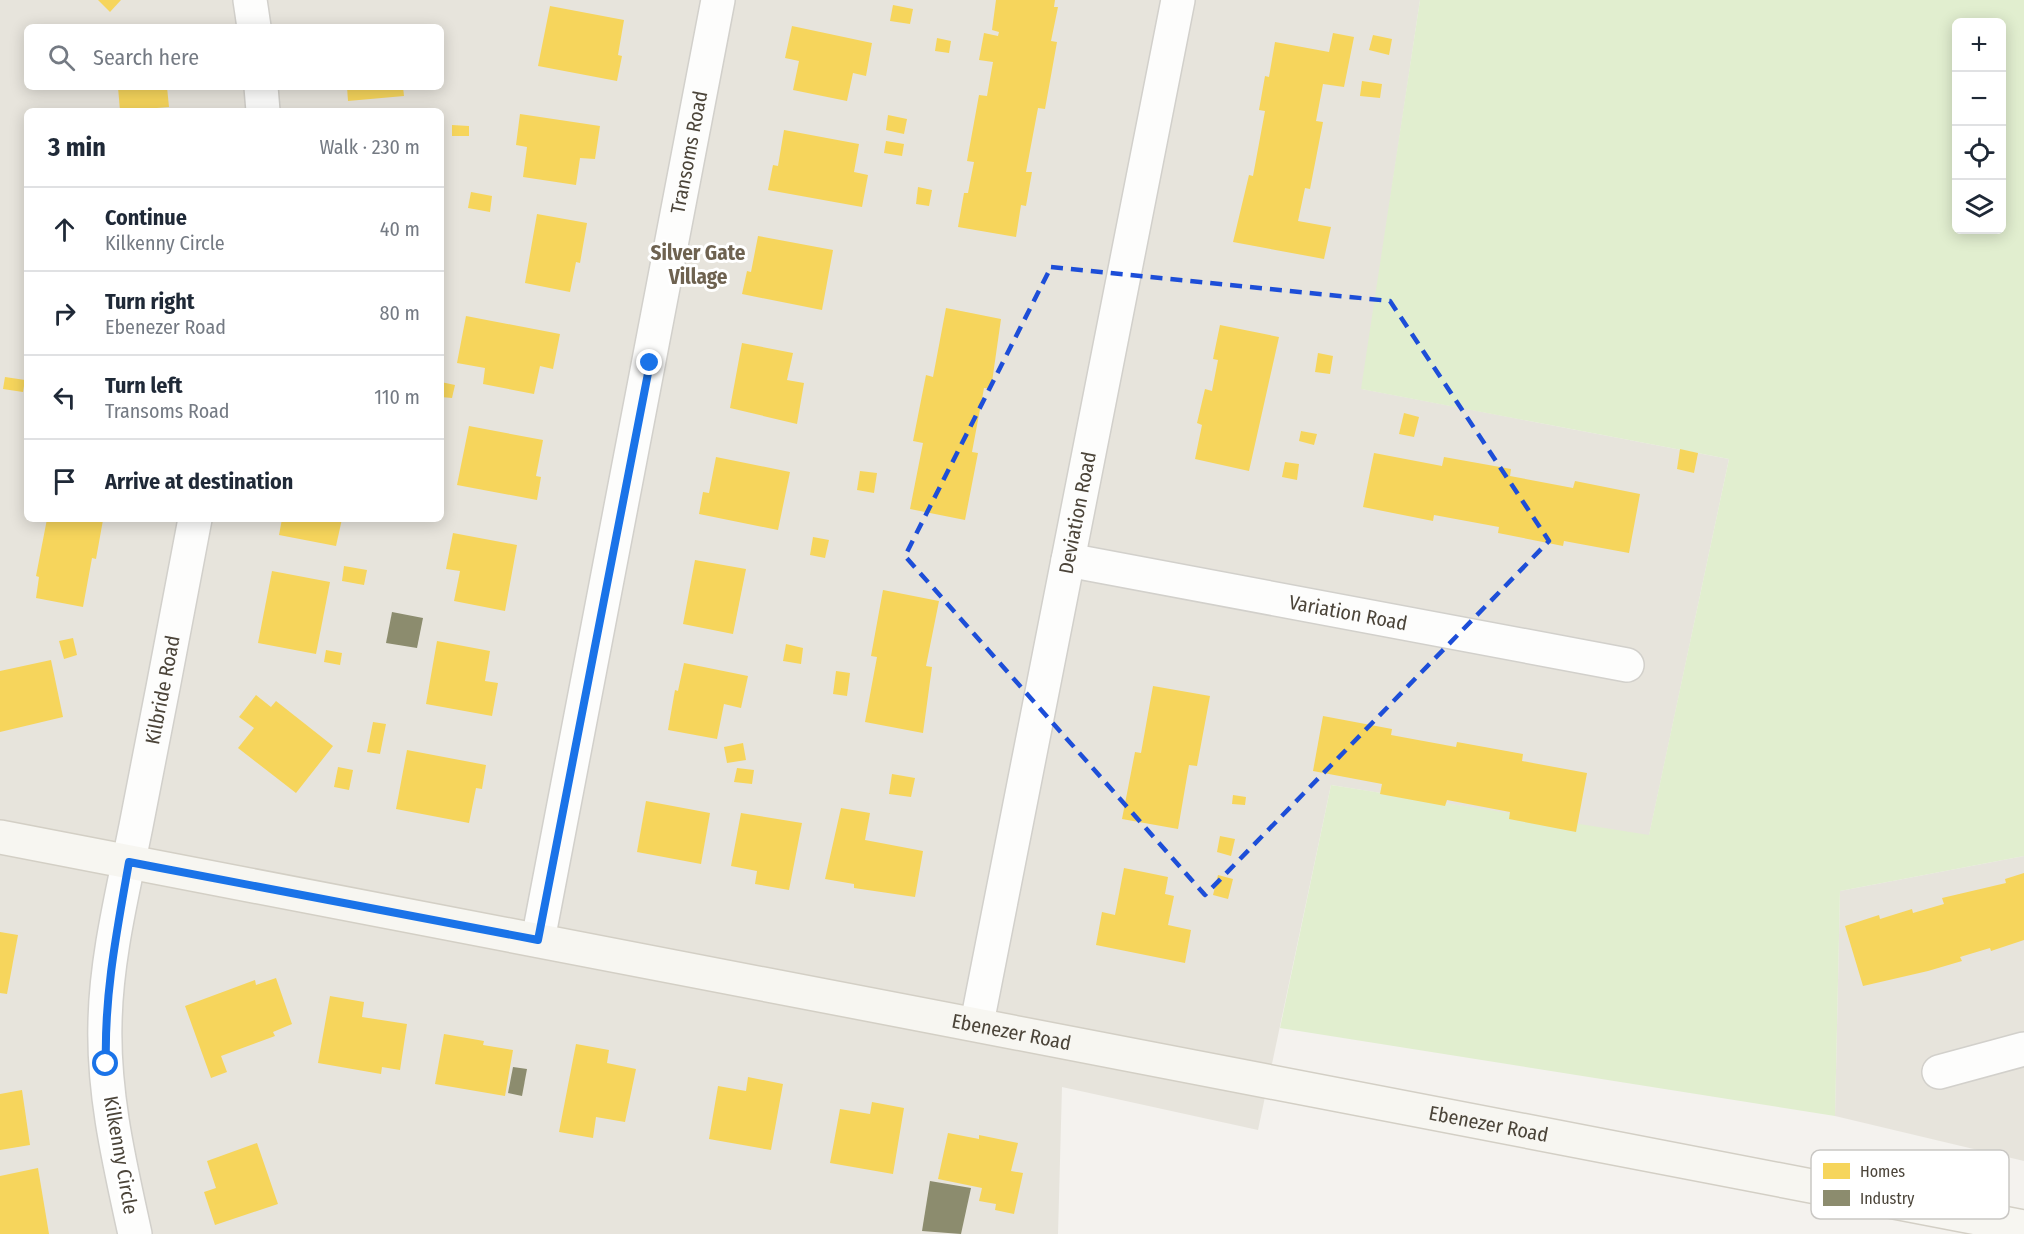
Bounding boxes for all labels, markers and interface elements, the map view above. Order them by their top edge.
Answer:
map controls [1952,18,2006,234]
button: + [1952,18,2006,72]
search box [24,24,444,90]
icon: search [45,41,78,74]
text: Search here [93,44,199,71]
button: − [1952,72,2006,126]
street label: Transoms Road [665,89,712,216]
button: locate [1952,126,2006,180]
text: 3 min [48,132,106,163]
text: Walk · 230 m [319,135,420,159]
button: layers [1952,180,2006,234]
text: Continue [105,204,187,231]
icon: ahead [48,213,81,246]
text: 40 m [380,217,420,241]
text: Kilkenny Circle [105,231,225,255]
district label: Silver Gate Village [651,240,746,290]
text: Turn right [105,288,194,315]
icon: right [48,297,81,330]
text: 80 m [380,301,420,325]
text: Ebenezer Road [105,315,226,339]
route end [636,349,662,375]
text: Turn left [105,372,183,399]
icon: left [48,381,81,414]
text: 110 m [374,385,420,409]
text: Transoms Road [105,399,230,423]
street label: Deviation Road [1054,450,1101,576]
icon: arrive [48,465,81,498]
text: Arrive at destination [105,468,293,495]
street label: Variation Road [1287,590,1409,635]
street label: Kilbride Road [140,633,185,747]
street label: Ebenezer Road [950,1009,1073,1055]
route start [92,1050,118,1076]
street label: Kilkenny Circle [99,1094,143,1216]
street label: Ebenezer Road [1427,1101,1550,1147]
legend [1811,1150,2009,1219]
text: Homes [1860,1162,1905,1181]
text: Industry [1860,1189,1915,1208]

